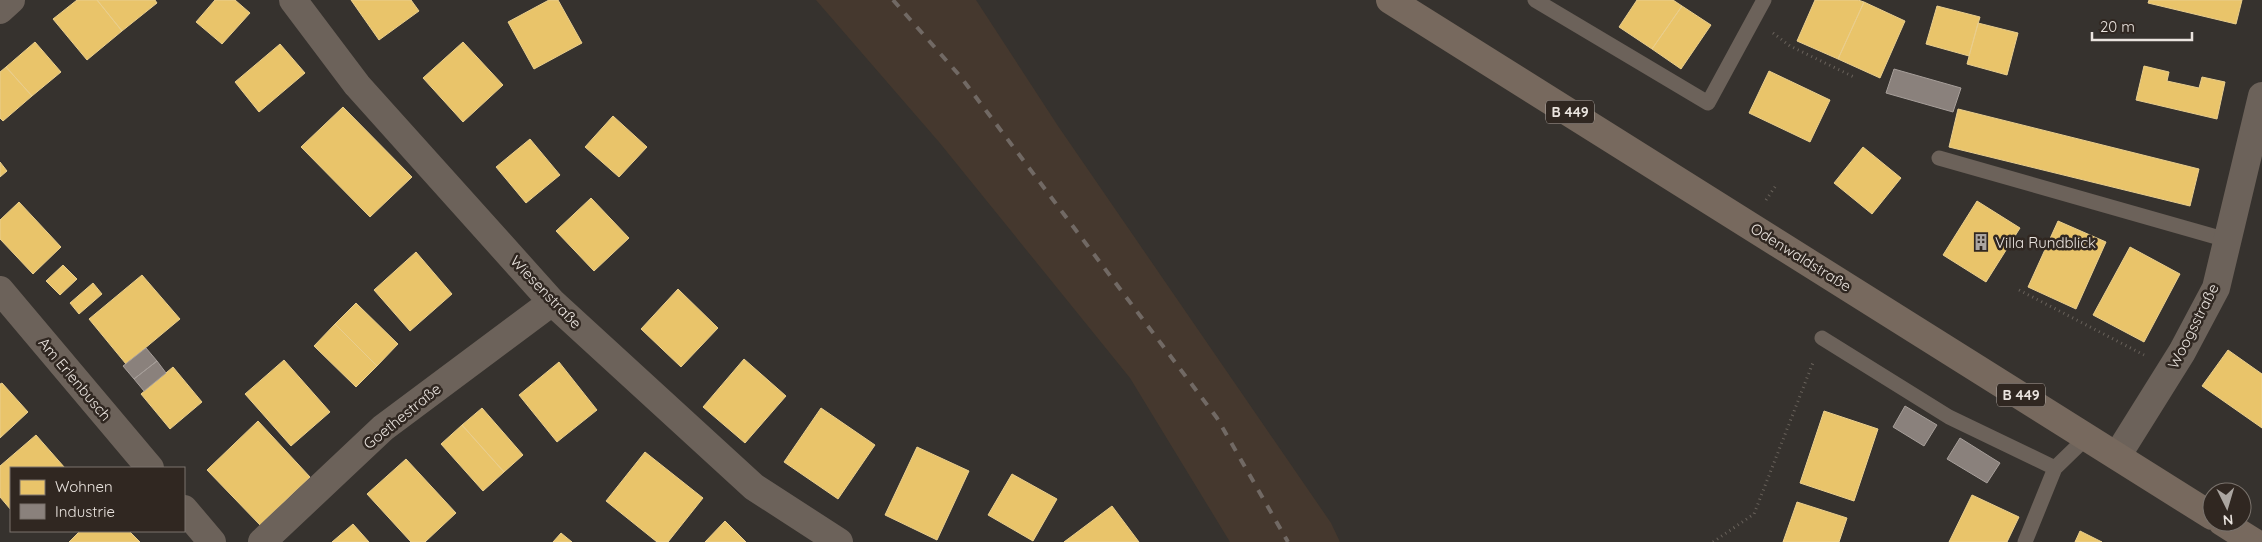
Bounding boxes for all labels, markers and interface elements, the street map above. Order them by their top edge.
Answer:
scale bar [2092,10,2192,42]
text: 20 m [2100,17,2135,36]
road number: B 449 [1546,100,1594,124]
street label: Odenwaldstraße [1747,218,1855,296]
building icon: Villa Rundblick [1971,232,1991,252]
place label: Villa Rundblick [1995,233,2096,252]
street label: Wiesenstraße [506,251,586,333]
street label: Woogsstraße [2163,280,2223,372]
street label: Am Erlenbusch [35,333,115,425]
street label: Goethestraße [359,379,445,453]
road number: B 449 [1997,384,2045,406]
legend [10,467,185,532]
text: Wohnen [55,477,113,496]
north arrow [2202,482,2252,532]
text: Industrie [55,502,115,521]
text: N [2222,511,2234,529]

